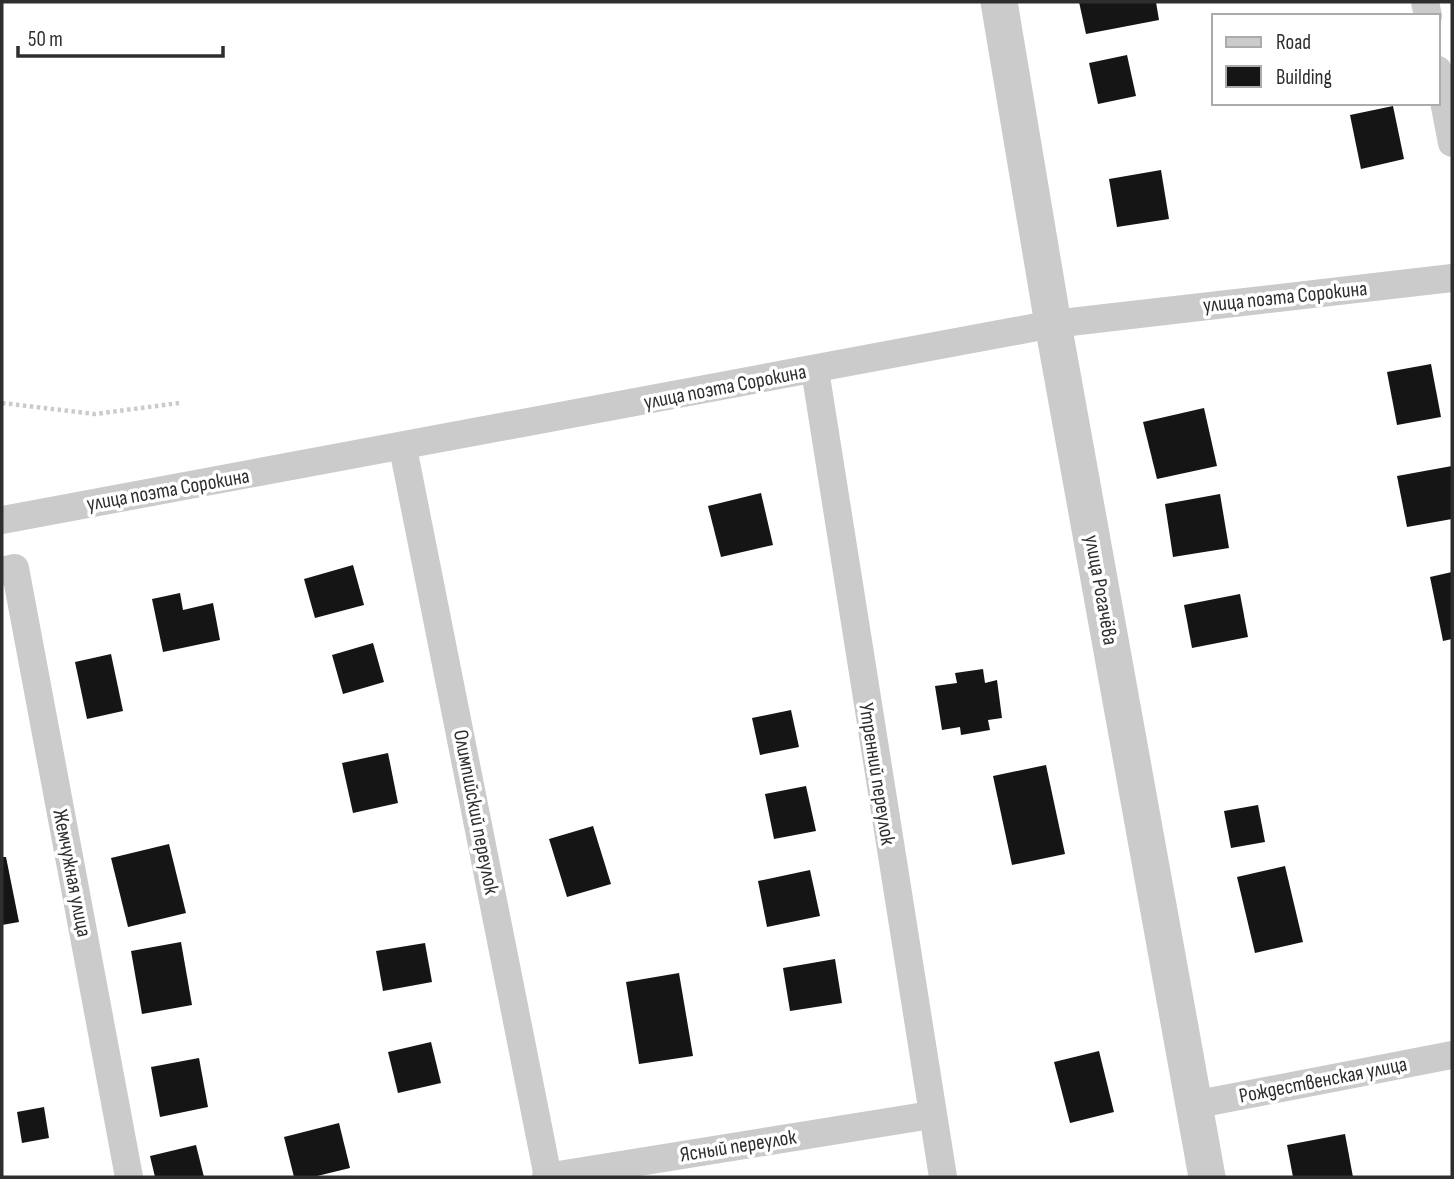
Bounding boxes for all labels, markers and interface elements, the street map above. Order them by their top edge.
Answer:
scale bar [18,14,222,58]
legend [1212,14,1440,105]
text: 50 m [28,27,63,52]
text: Road [1276,30,1311,55]
text: Building [1276,65,1332,90]
street label: улица поэта Сорокина [1202,276,1368,318]
street label: улица поэта Сорокина [642,359,808,415]
street label: улица поэта Сорокина [85,463,251,517]
street label: улица Рогачёва [1079,533,1123,647]
street label: Утренний переулок [853,701,901,847]
street label: Олимпийский переулок [448,728,504,896]
street label: Жемчужная улица [47,807,97,939]
street label: Рождественская улица [1237,1051,1409,1109]
street label: Ясный переулок [678,1124,798,1168]

